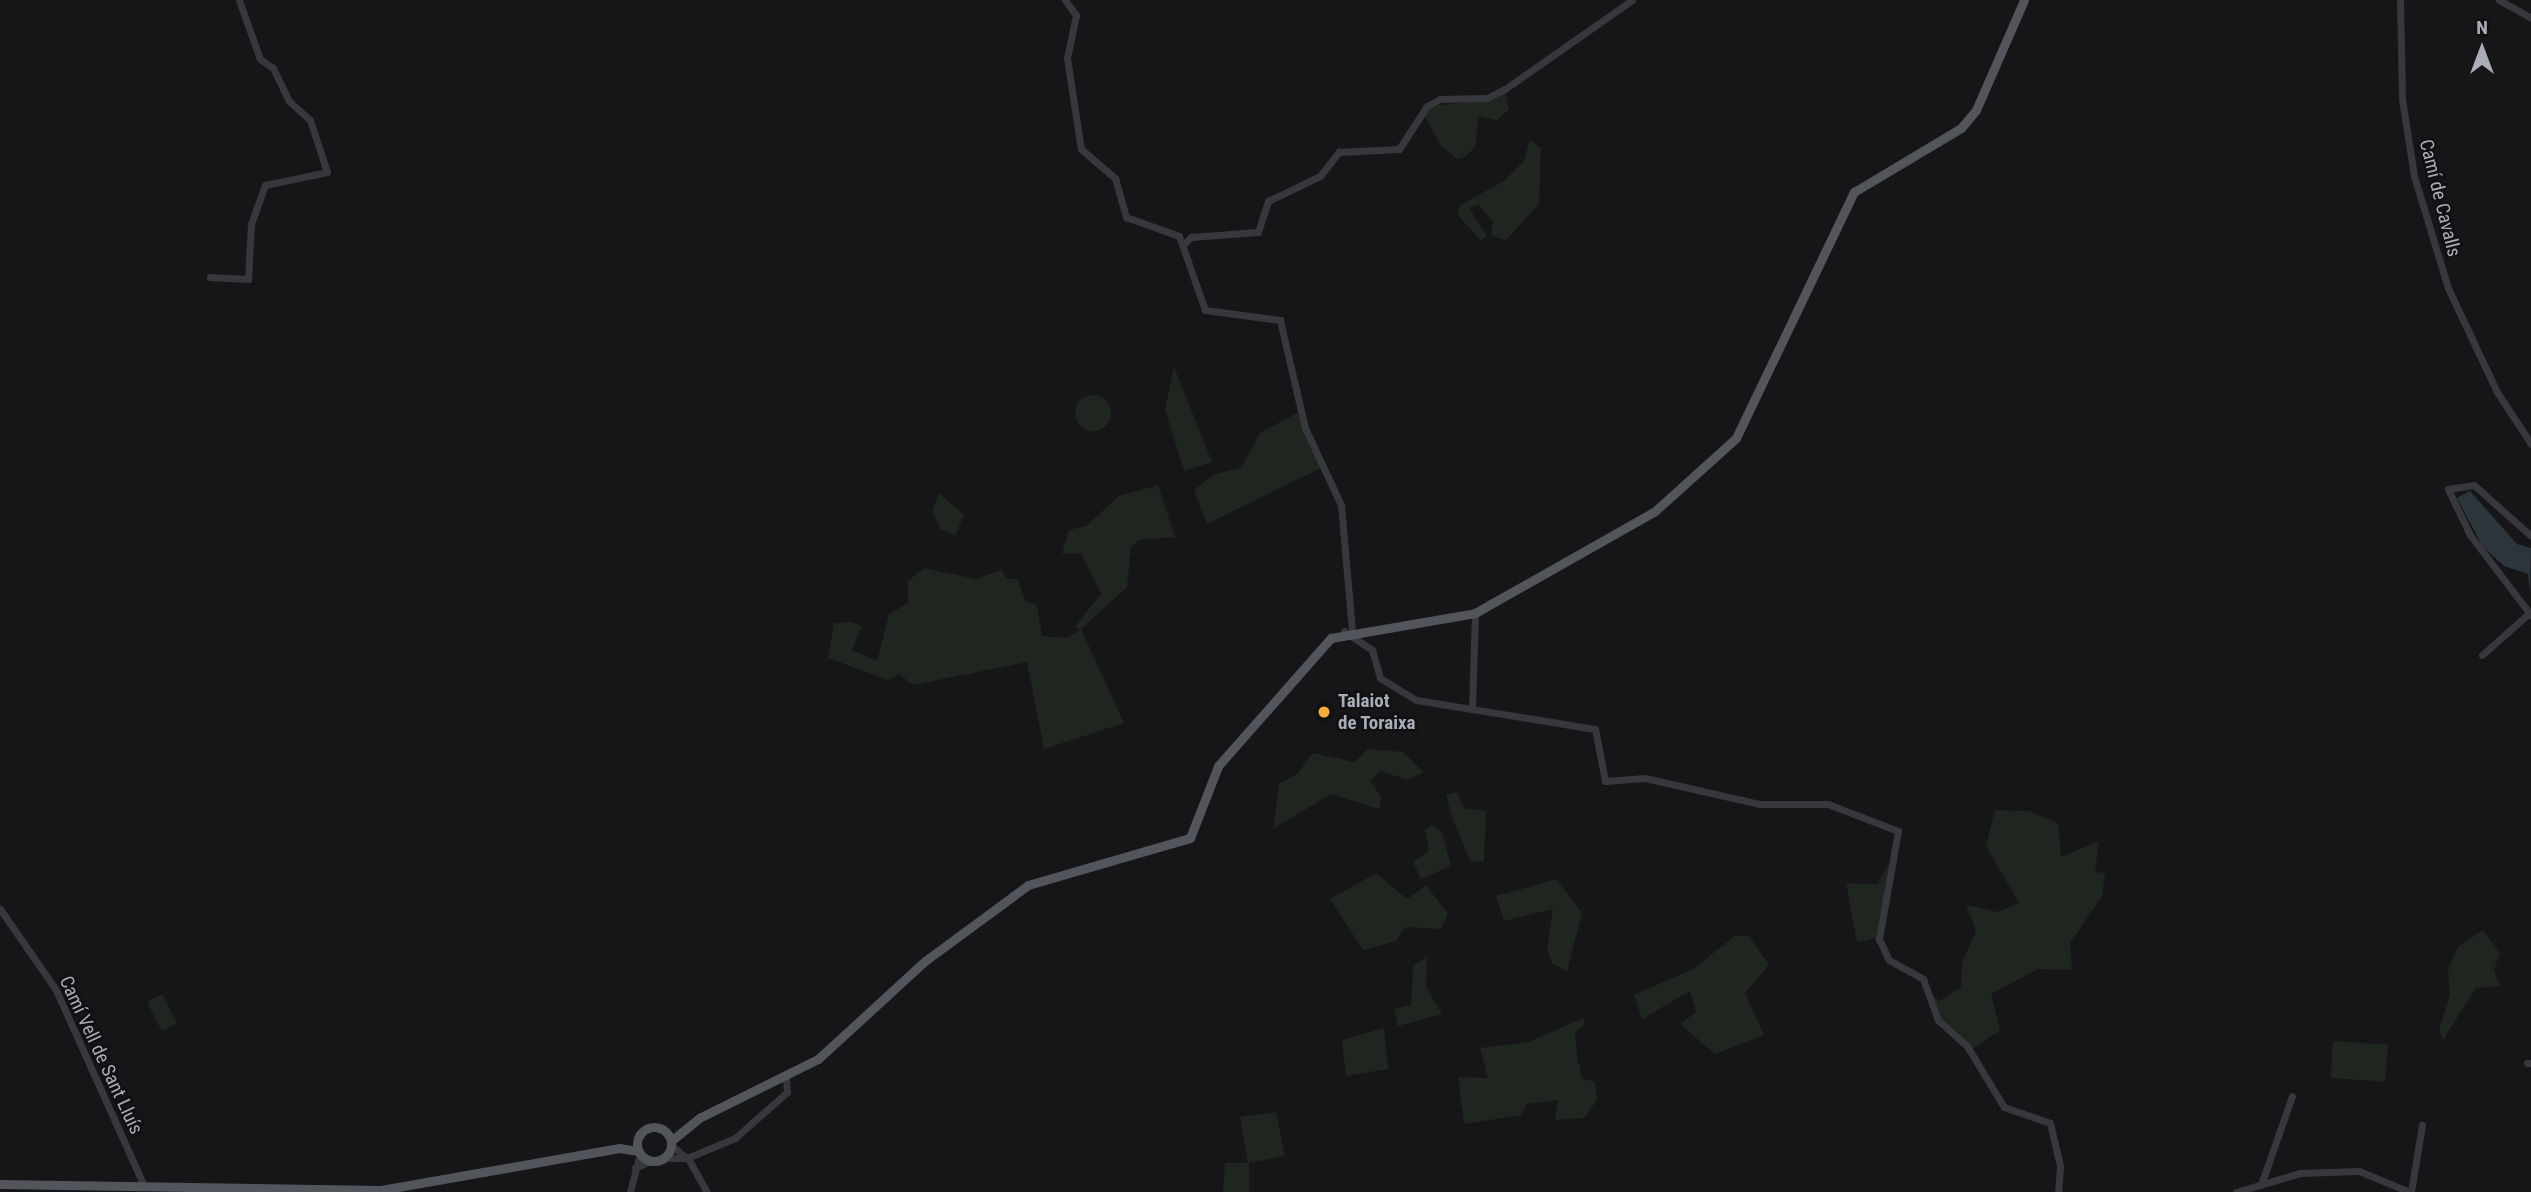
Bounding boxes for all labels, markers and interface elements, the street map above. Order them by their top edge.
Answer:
north arrow [2447,14,2517,84]
text: N [2476,16,2488,39]
street label: Camí de Cavalls [2414,137,2466,259]
place label: Talaiot de Toraixa [1338,690,1416,734]
marker: Talaiot de Toraixa [1316,704,1332,720]
street label: Camí Vell de Sant Lluís [54,972,148,1138]

